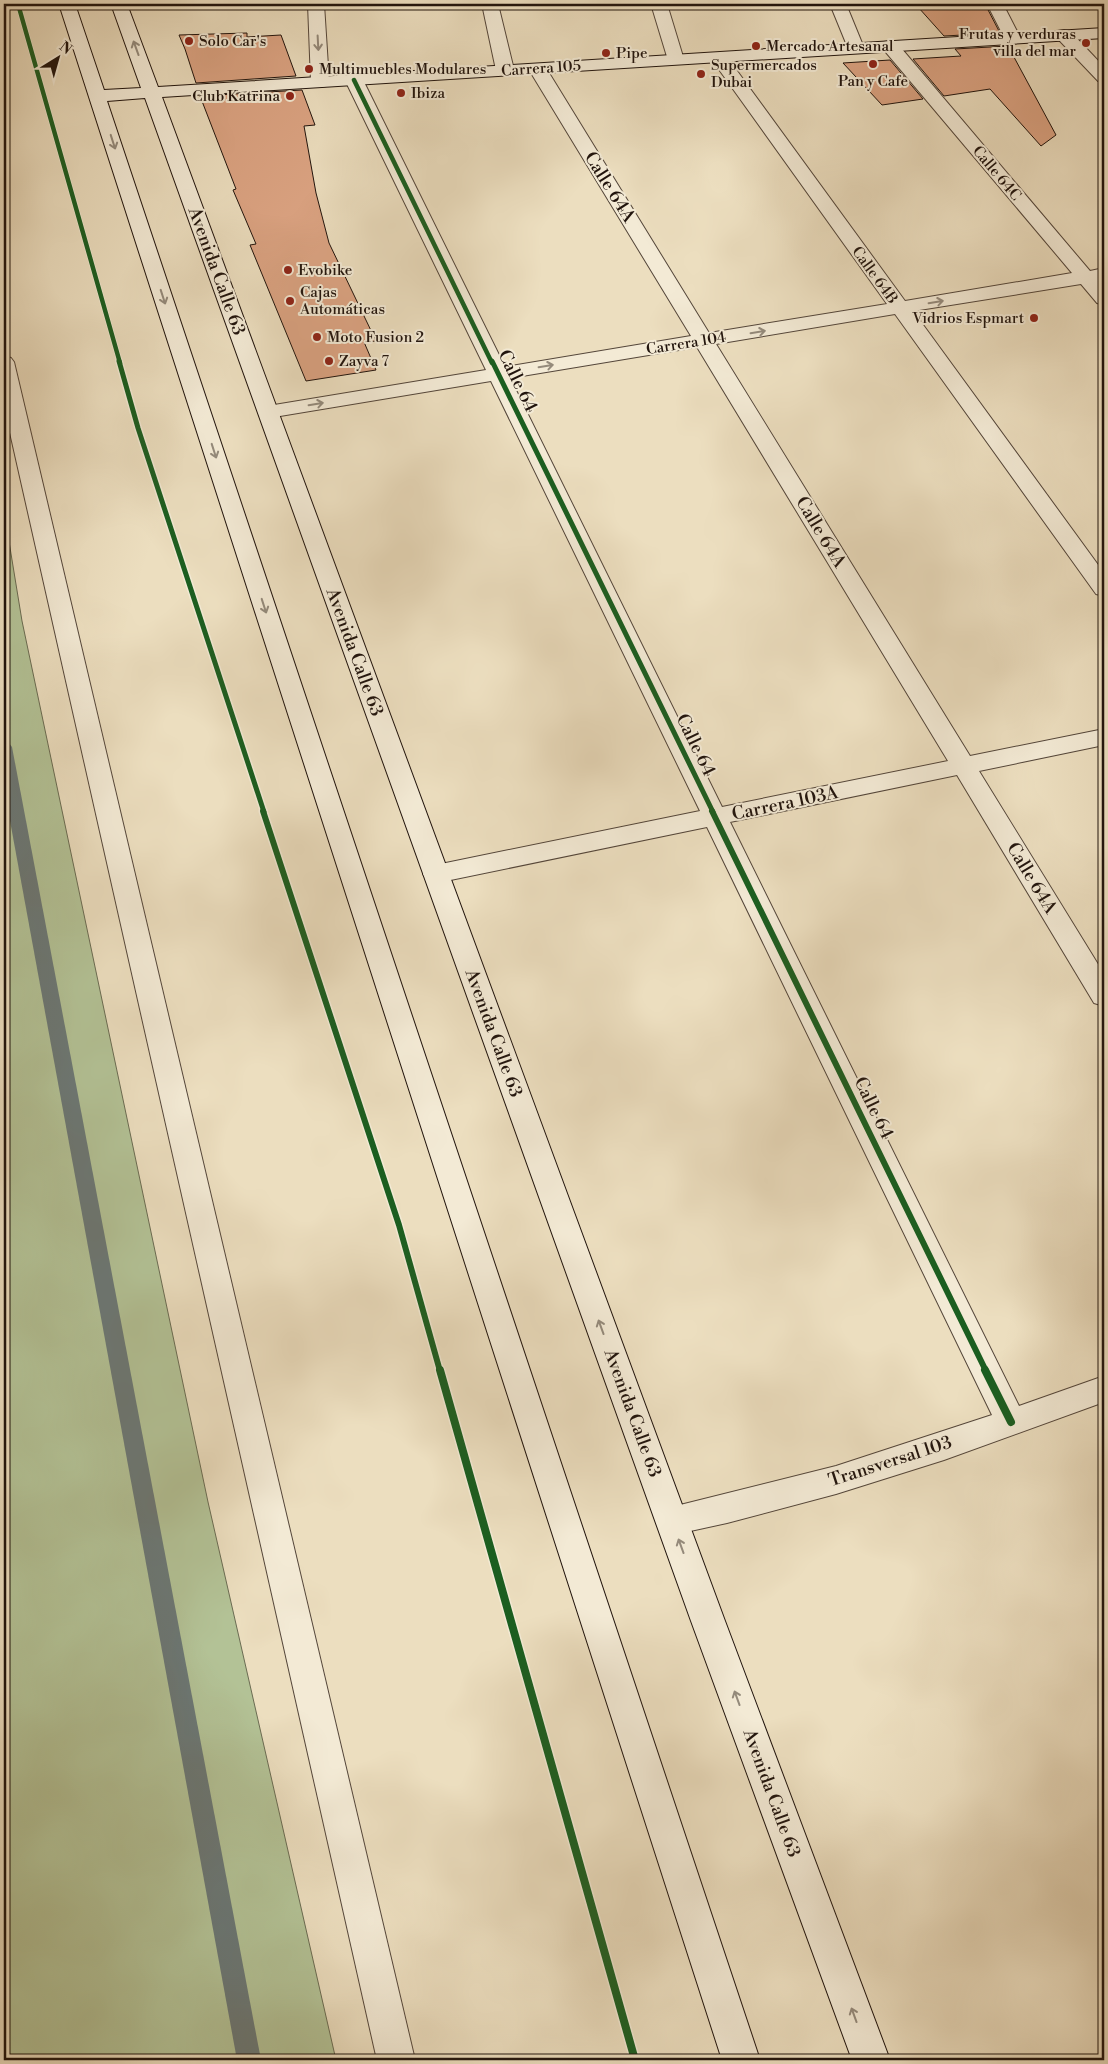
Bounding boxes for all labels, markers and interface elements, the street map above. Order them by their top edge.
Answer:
place label: Frutas y verduras villa del mar [959,25,1077,61]
north arrow [32,32,82,82]
place label: Solo Car's [199,32,266,51]
marker: Solo Car's [183,35,195,47]
one-way arrow [313,35,322,51]
place label: Mercado Artesanal [766,37,894,56]
marker: Frutas y verduras villa del mar [1080,37,1092,49]
text: N [55,38,75,59]
marker: Mercado Artesanal [750,40,762,52]
one-way arrow [131,41,140,56]
place label: Pipe [616,44,647,63]
marker: Pipe [600,47,612,59]
street label: Carrera 105 [501,56,582,81]
place label: Supermercados Dubai [711,56,817,92]
marker: Pan y Cafe [867,58,879,70]
place label: Multimuebles Modulares [319,60,486,79]
marker: Multimuebles Modulares [303,63,315,75]
marker: Supermercados Dubai [695,68,707,80]
place label: Pan y Cafe [838,72,908,91]
place label: Ibiza [411,84,445,103]
place label: Club Katrina [192,87,280,106]
marker: Ibiza [395,87,407,99]
marker: Club Katrina [284,90,296,102]
one-way arrow [109,134,118,149]
street label: Calle 64C [968,142,1025,205]
street label: Calle 64A [579,148,641,228]
street label: Avenida Calle 63 [182,203,250,338]
street label: Calle 64B [847,243,902,308]
place label: Evobike [298,261,352,280]
marker: Evobike [282,264,294,276]
place label: Cajas Automáticas [299,283,385,319]
one-way arrow [159,288,169,304]
marker: Cajas Automáticas [284,295,296,307]
one-way arrow [927,297,943,307]
place label: Vidrios Espmart [911,309,1025,328]
marker: Vidrios Espmart [1028,312,1040,324]
one-way arrow [750,326,766,336]
place label: Moto Fusion 2 [327,328,424,347]
street label: Carrera 104 [645,328,727,359]
marker: Moto Fusion 2 [311,331,323,343]
street label: Calle 64 [493,346,543,417]
place label: Zayva 7 [339,352,390,371]
marker: Zayva 7 [323,355,335,367]
one-way arrow [537,361,553,371]
one-way arrow [308,399,324,409]
one-way arrow [209,443,219,459]
street label: Calle 64A [790,492,851,573]
street label: Avenida Calle 63 [320,584,388,719]
one-way arrow [260,597,269,613]
street label: Calle 64 [671,710,721,781]
street label: Carrera 103A [730,781,841,826]
street label: Calle 64A [1001,838,1062,919]
street label: Avenida Calle 63 [459,965,527,1100]
street label: Calle 64 [849,1073,899,1144]
one-way arrow [596,1320,605,1335]
street label: Avenida Calle 63 [598,1345,666,1480]
street label: Transversal 103 [826,1431,955,1492]
one-way arrow [676,1538,685,1554]
one-way arrow [732,1691,741,1706]
street label: Avenida Calle 63 [737,1725,805,1860]
one-way arrow [849,2007,858,2023]

